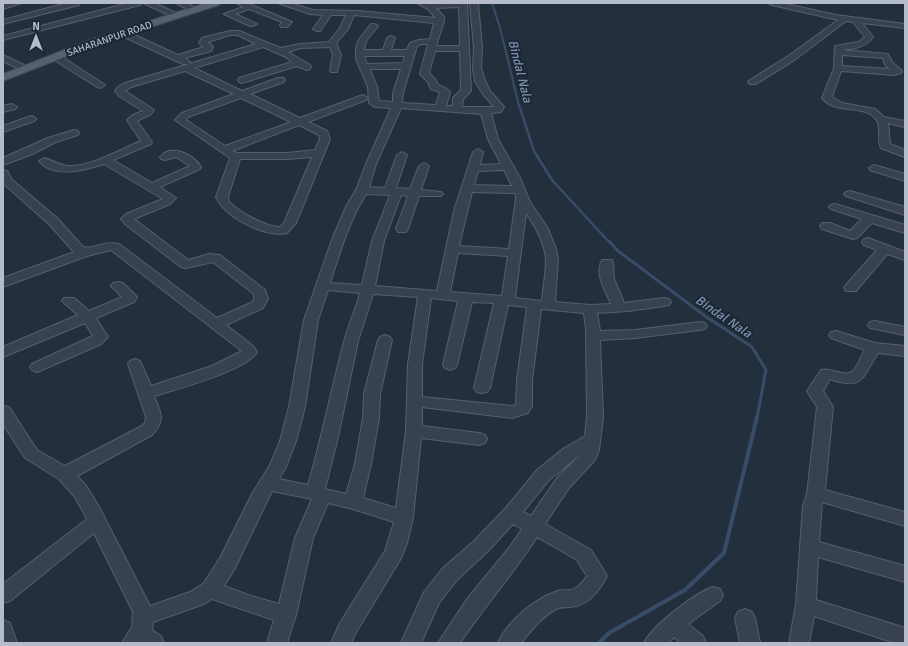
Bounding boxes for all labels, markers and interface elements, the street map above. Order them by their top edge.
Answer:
north arrow [16,16,56,56]
street label: SAHARANPUR ROAD [65,19,153,59]
text: N [32,20,40,33]
water label: Bindal Nala [504,38,536,105]
water label: Bindal Nala [692,292,755,342]

